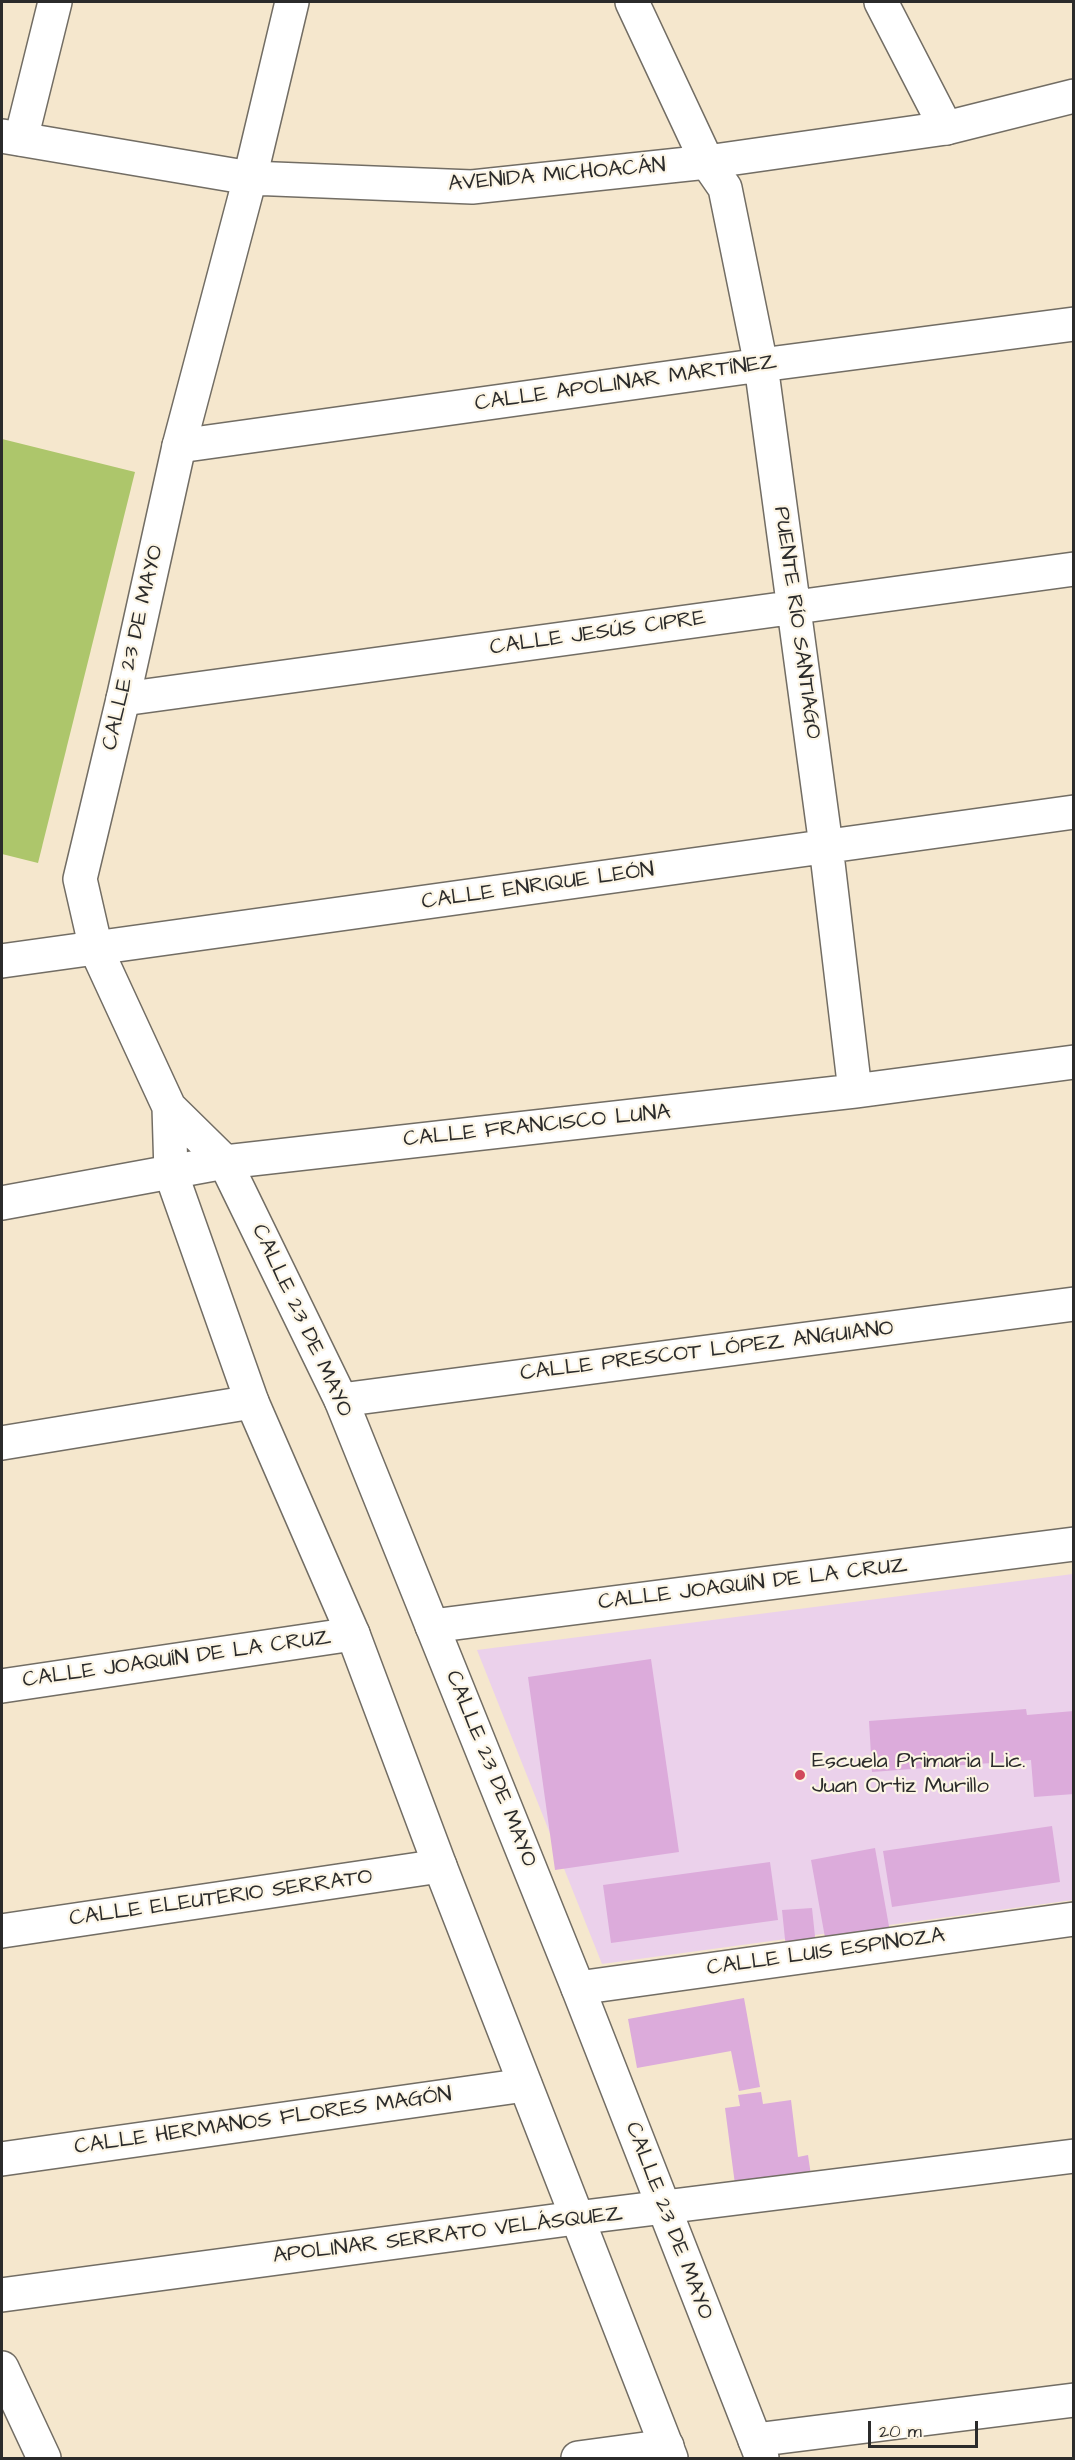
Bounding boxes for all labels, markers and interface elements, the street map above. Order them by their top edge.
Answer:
street label: AVENIDA MICHOACÁN [447,153,667,199]
street label: CALLE APOLINAR MARTÍNEZ [473,350,779,418]
street label: PUENTE RÍO SANTIAGO [767,505,825,741]
street label: CALLE 23 DE MAYO [98,543,170,753]
street label: CALLE JESÚS CIPRE [488,606,708,662]
street label: CALLE ENRIQUE LEÓN [420,858,656,916]
street label: CALLE FRANCISCO LUNA [402,1100,672,1154]
street label: CALLE 23 DE MAYO [245,1221,357,1421]
street label: CALLE PRESCOT LÓPEZ ANGUIANO [519,1316,895,1388]
street label: CALLE JOAQUÍN DE LA CRUZ [597,1553,909,1617]
street label: CALLE JOAQUÍN DE LA CRUZ [21,1625,333,1695]
street label: CALLE 23 DE MAYO [439,1667,541,1871]
place label: Escuela Primaria Lic. Juan Ortiz Murillo [812,1749,1025,1801]
marker: Escuela Primaria Lic. Juan Ortiz Murillo [793,1768,807,1782]
street label: CALLE ELEUTERIO SERRATO [68,1865,374,1933]
street label: CALLE LUIS ESPINOZA [705,1923,947,1983]
street label: CALLE HERMANOS FLORES MAGÓN [73,2082,453,2162]
street label: CALLE 23 DE MAYO [618,2119,718,2323]
street label: APOLINAR SERRATO VELÁSQUEZ [272,2201,624,2271]
scale bar [871,2409,980,2447]
text: 20 m [879,2419,922,2444]

